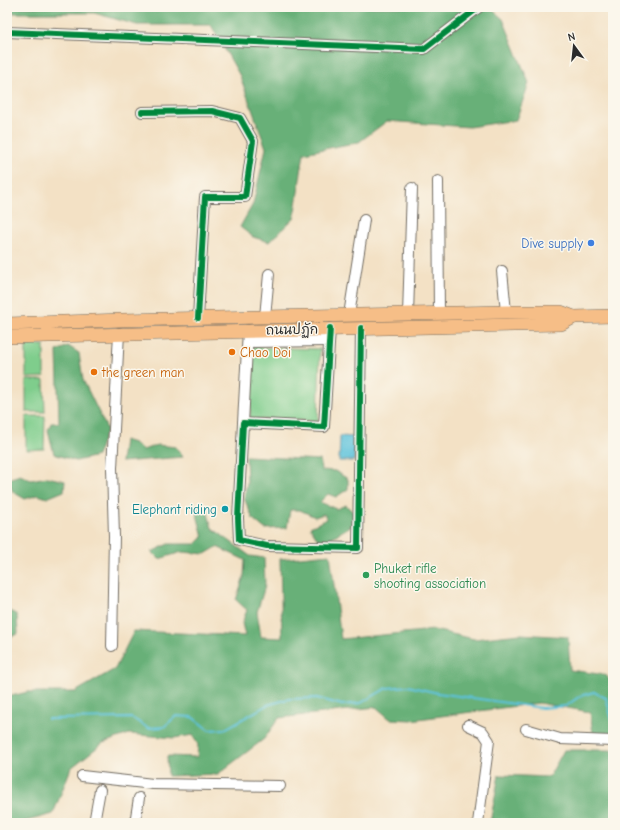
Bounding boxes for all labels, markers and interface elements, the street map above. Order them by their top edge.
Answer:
north arrow [554,26,594,66]
text: N [566,30,577,44]
place label: Dive supply [521,236,583,251]
marker: Dive supply [586,238,596,248]
street label: ถนนปฏัก [266,322,318,338]
place label: Chao Doi [240,345,291,360]
marker: Chao Doi [227,347,237,357]
place label: the green man [101,365,185,380]
marker: the green man [89,367,99,377]
place label: Elephant riding [132,502,217,517]
marker: Elephant riding [220,504,230,514]
place label: Phuket rifle shooting association [374,561,486,591]
marker: Phuket rifle shooting association [361,570,371,580]

